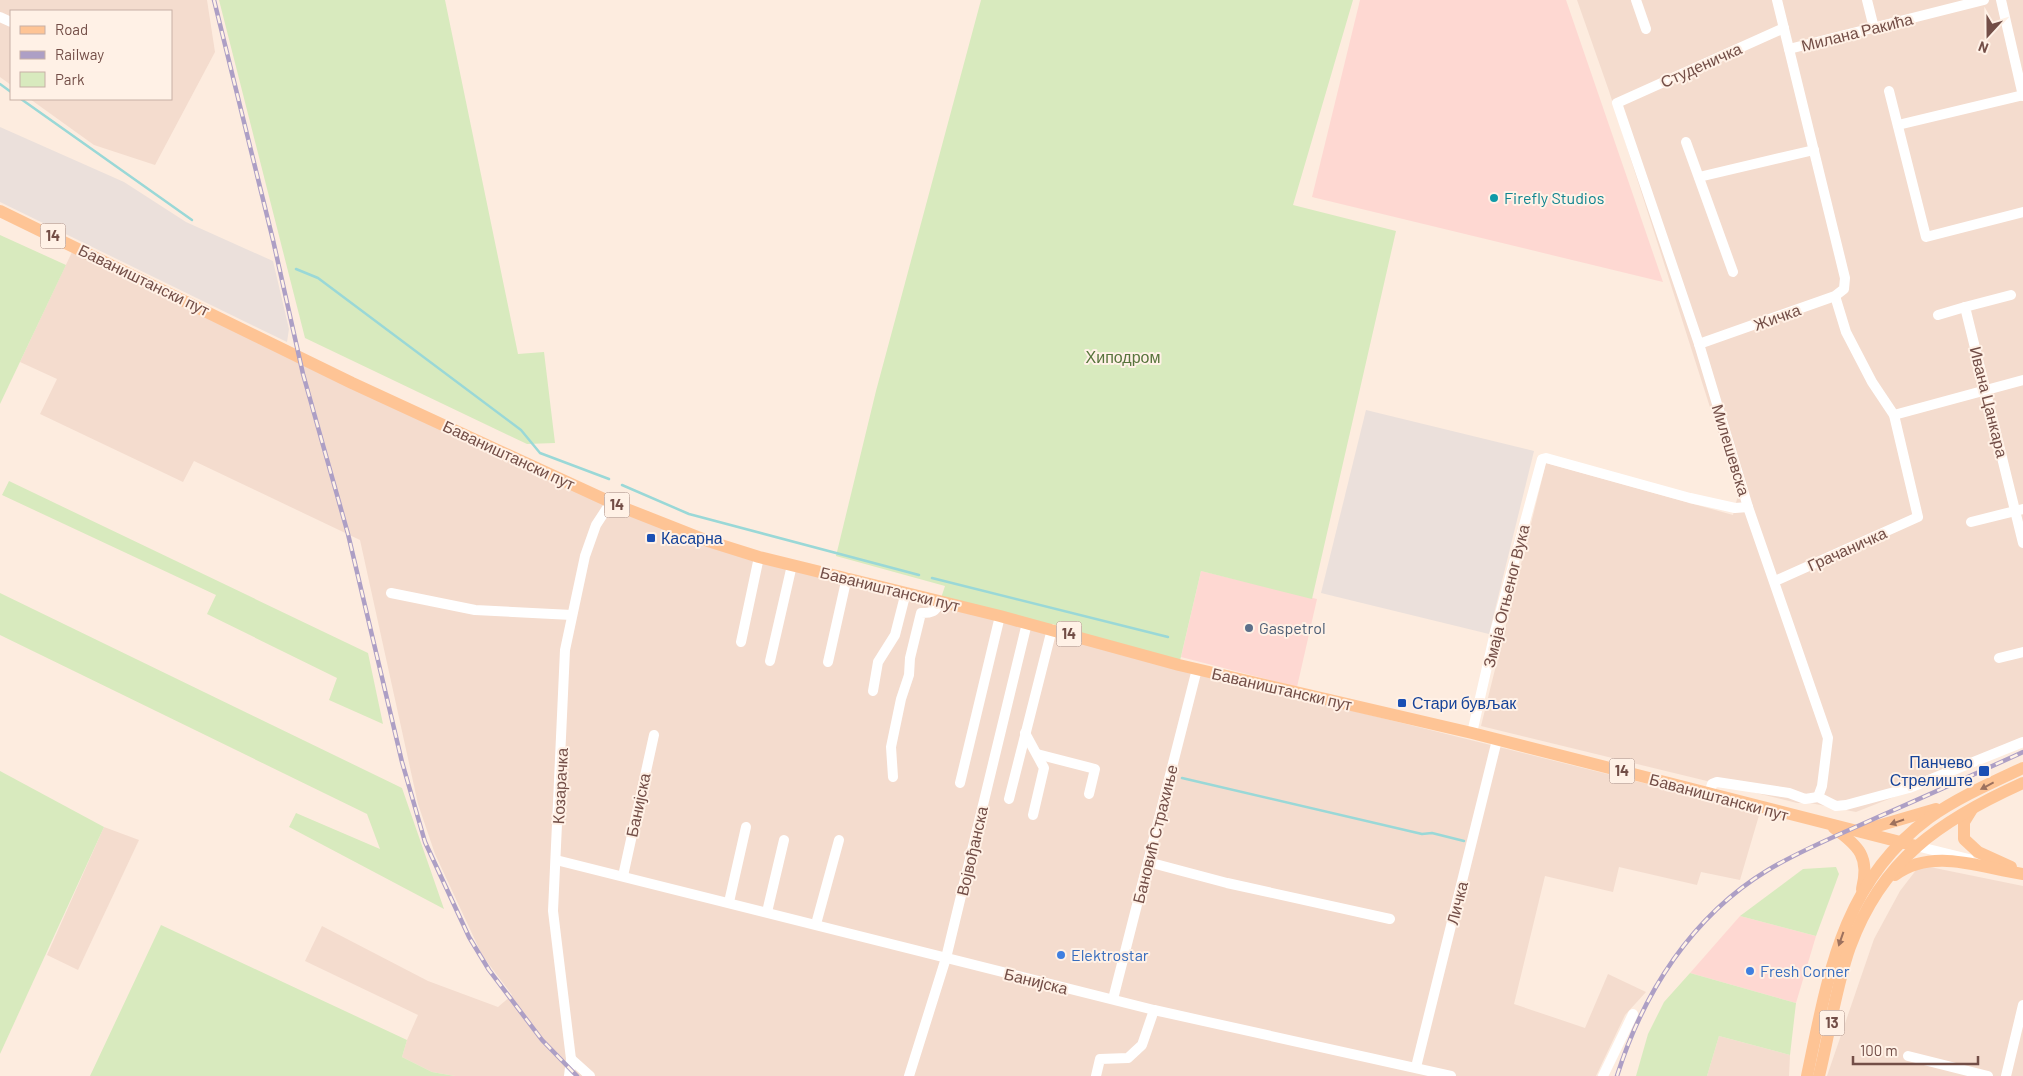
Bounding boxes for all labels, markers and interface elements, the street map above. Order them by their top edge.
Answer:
street label: Милана Ракића [1799,8,1915,55]
legend [10,10,172,100]
north arrow [1963,10,2013,60]
text: Road [55,20,88,38]
street label: Студеничка [1657,38,1745,91]
text: N [1976,38,1991,57]
text: Railway [55,45,104,63]
text: Park [55,70,85,88]
place label: Firefly Studios [1504,188,1604,207]
marker: Firefly Studios [1488,192,1500,204]
road number: 14 [40,224,66,248]
street label: Баваништански пут [76,240,213,320]
street label: Жичка [1751,299,1803,334]
street label: Ивана Цанкара [1967,344,2012,459]
park label: Хиподром [1086,347,1160,366]
street label: Милешевска [1709,402,1754,498]
street label: Баваништански пут [440,416,579,494]
road number: 14 [604,492,630,518]
street label: Змаја Огњеног Вука [1479,522,1533,669]
street label: Грачаничка [1804,523,1889,574]
place label: Касарна [661,528,723,547]
marker: Касарна [645,532,657,544]
street label: Баваништански пут [818,562,963,615]
place label: Gaspetrol [1259,618,1326,637]
road number: 14 [1056,622,1082,646]
marker: Gaspetrol [1243,622,1255,634]
street label: Баваништански пут [1210,663,1355,714]
place label: Стари бувљак [1412,693,1517,712]
marker: Стари бувљак [1396,697,1408,709]
street label: Козарачка [548,747,571,825]
place label: Панчево Стрелиште [1890,752,1973,789]
road number: 14 [1610,758,1634,784]
street label: Бановић Страхиње [1128,763,1181,905]
marker: Панчево Стрелиште [1977,764,1991,778]
street label: Баваништански пут [1647,769,1791,824]
street label: Банијска [621,771,654,839]
one-way arrow [1979,782,1994,790]
street label: Војвођанска [952,804,991,897]
one-way arrow [1889,819,1904,826]
street label: Личка [1442,879,1471,927]
one-way arrow [1837,931,1844,946]
place label: Elektrostar [1071,945,1149,964]
marker: Elektrostar [1055,949,1067,961]
place label: Fresh Corner [1760,961,1850,980]
street label: Банијска [1002,963,1070,998]
marker: Fresh Corner [1744,965,1756,977]
road number: 13 [1820,1010,1844,1036]
scale bar [1853,1034,1978,1066]
text: 100 m [1860,1041,1898,1059]

